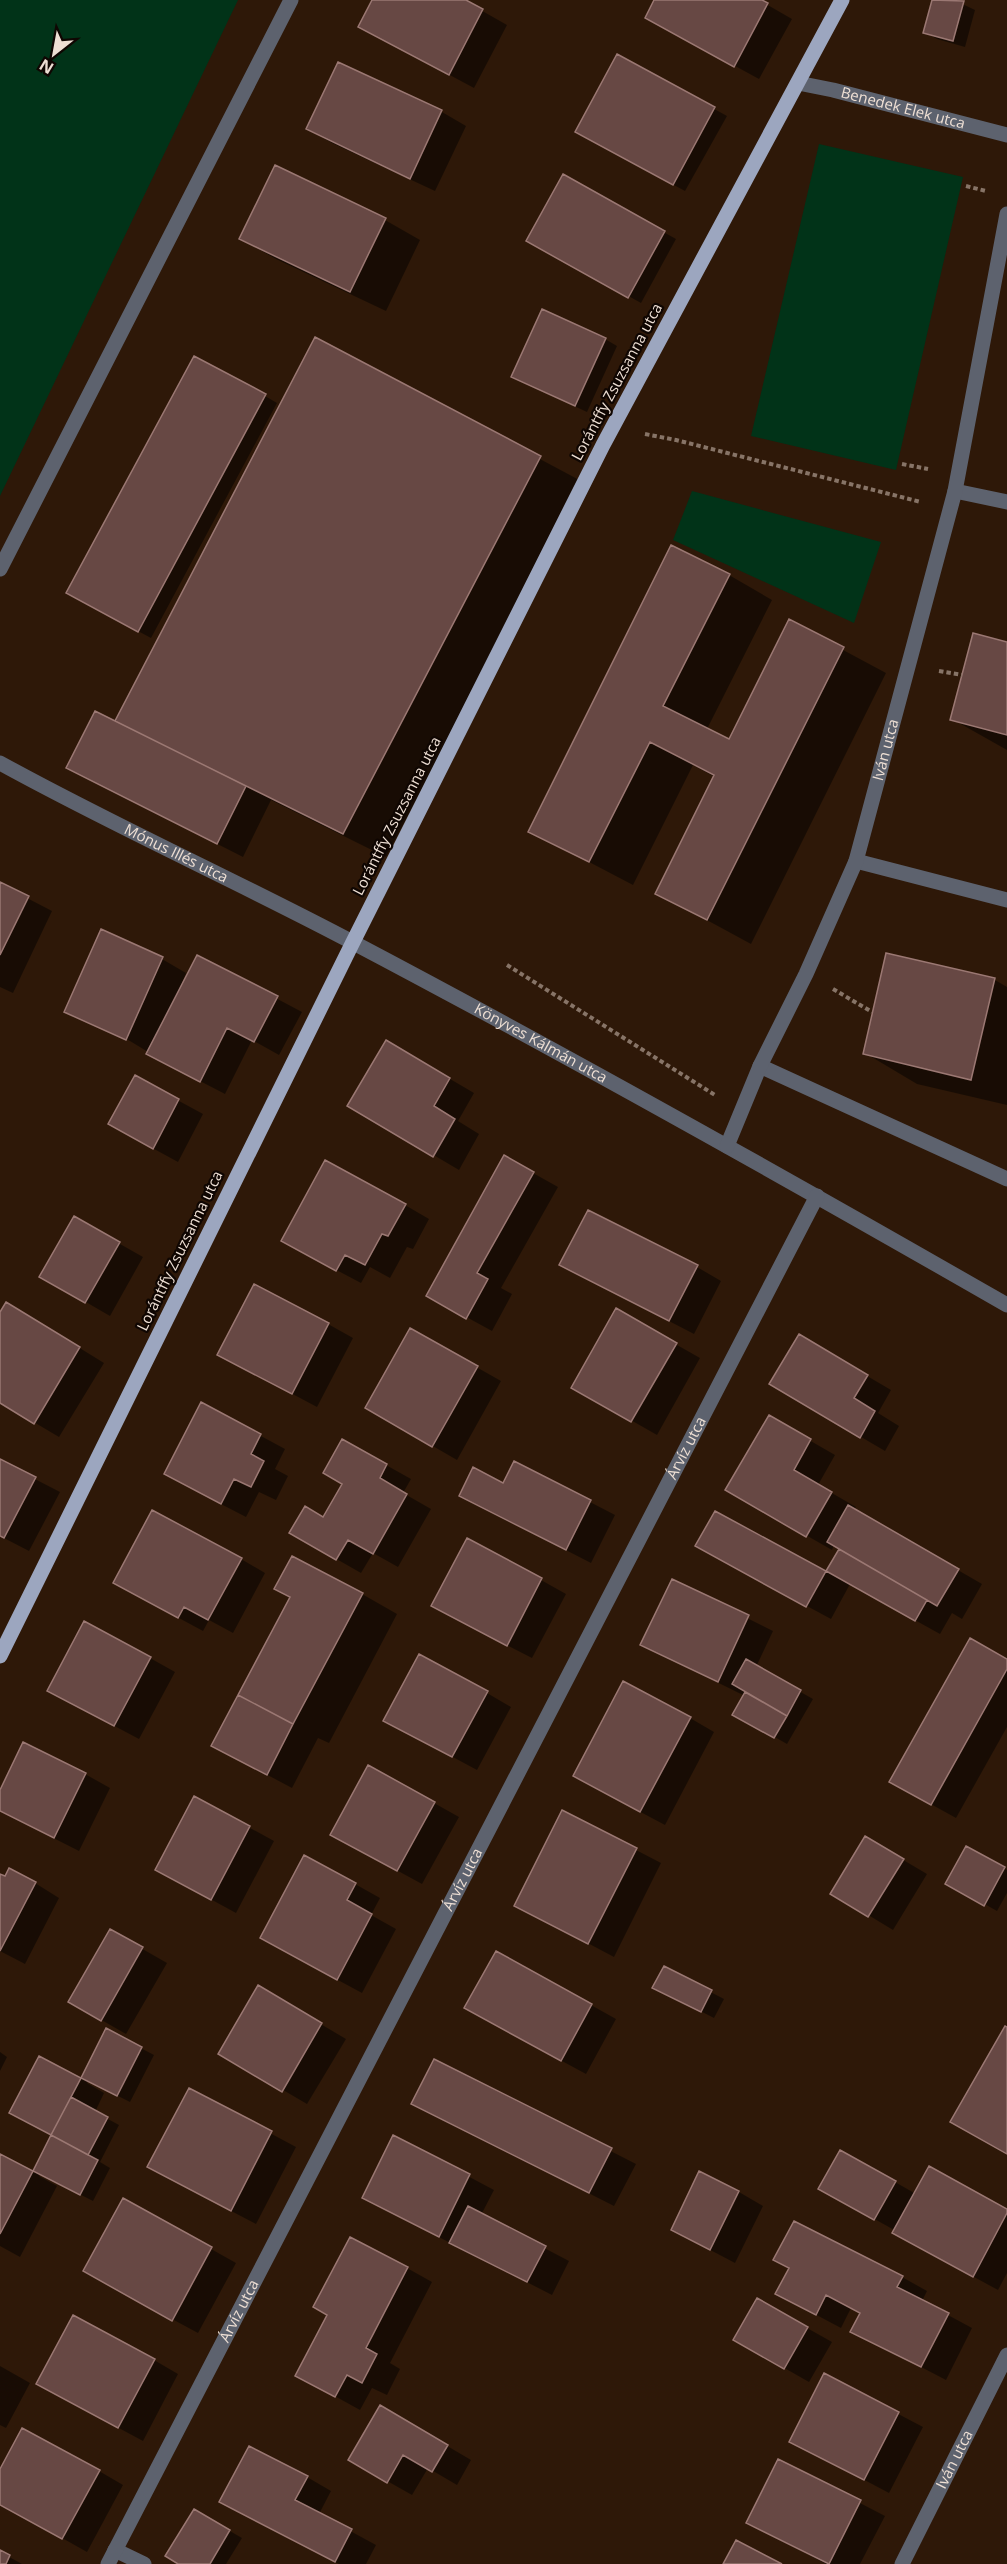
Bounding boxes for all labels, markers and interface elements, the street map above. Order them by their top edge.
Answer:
north arrow [24,24,84,84]
text: N [35,54,58,80]
street label: Benedek Elek utca [839,81,968,133]
street label: Lorántffy Zsuzsanna utca [566,299,666,464]
street label: Iván utca [867,716,903,783]
street label: Lorántffy Zsuzsanna utca [347,733,445,898]
street label: Mónus Illés utca [121,818,232,887]
street label: Könyves Kálmán utca [471,998,611,1087]
street label: Lorántffy Zsuzsanna utca [132,1167,227,1334]
street label: Árvíz utca [661,1413,710,1482]
street label: Árvíz utca [437,1844,486,1914]
street label: Árvíz utca [214,2276,263,2345]
street label: Iván utca [930,2426,977,2492]

